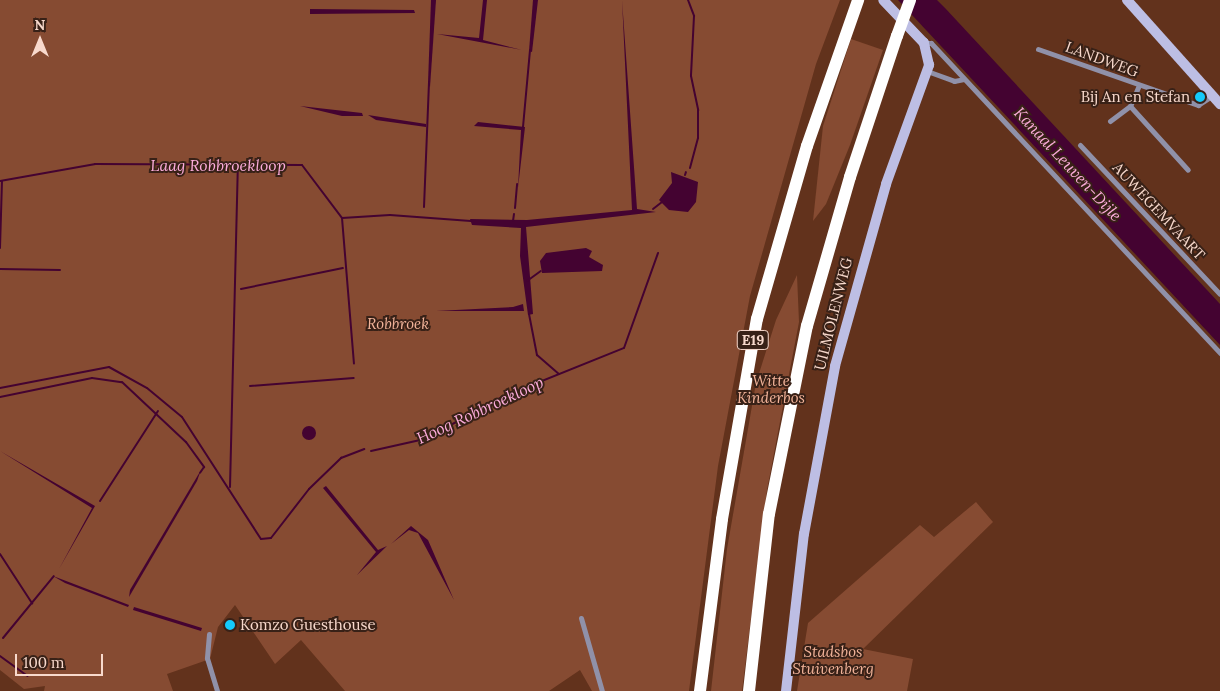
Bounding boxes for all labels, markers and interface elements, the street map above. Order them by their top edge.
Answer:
north arrow [15,15,65,65]
text: N [35,16,45,34]
street label: LANDWEG [1063,37,1141,81]
place label: Bij An en Stefan [1081,88,1190,106]
marker: Bij An en Stefan [1194,91,1206,103]
water label: Kanaal Leuven-Dijle [1010,103,1126,225]
water label: Laag Robbroekloop [150,155,286,175]
street label: AUWEGEMVAART [1109,159,1209,263]
street label: UILMOLENWEG [810,256,856,372]
park label: Robbroek [367,315,429,333]
road number: E19 [737,328,769,352]
park label: Witte Kinderbos [737,371,805,406]
water label: Hoog Robbroekloop [414,372,546,448]
place label: Komzo Guesthouse [240,616,376,634]
marker: Komzo Guesthouse [224,619,236,631]
park label: Stadsbos Stuivenberg [792,642,874,677]
scale bar [18,644,105,676]
text: 100 m [23,653,64,672]

